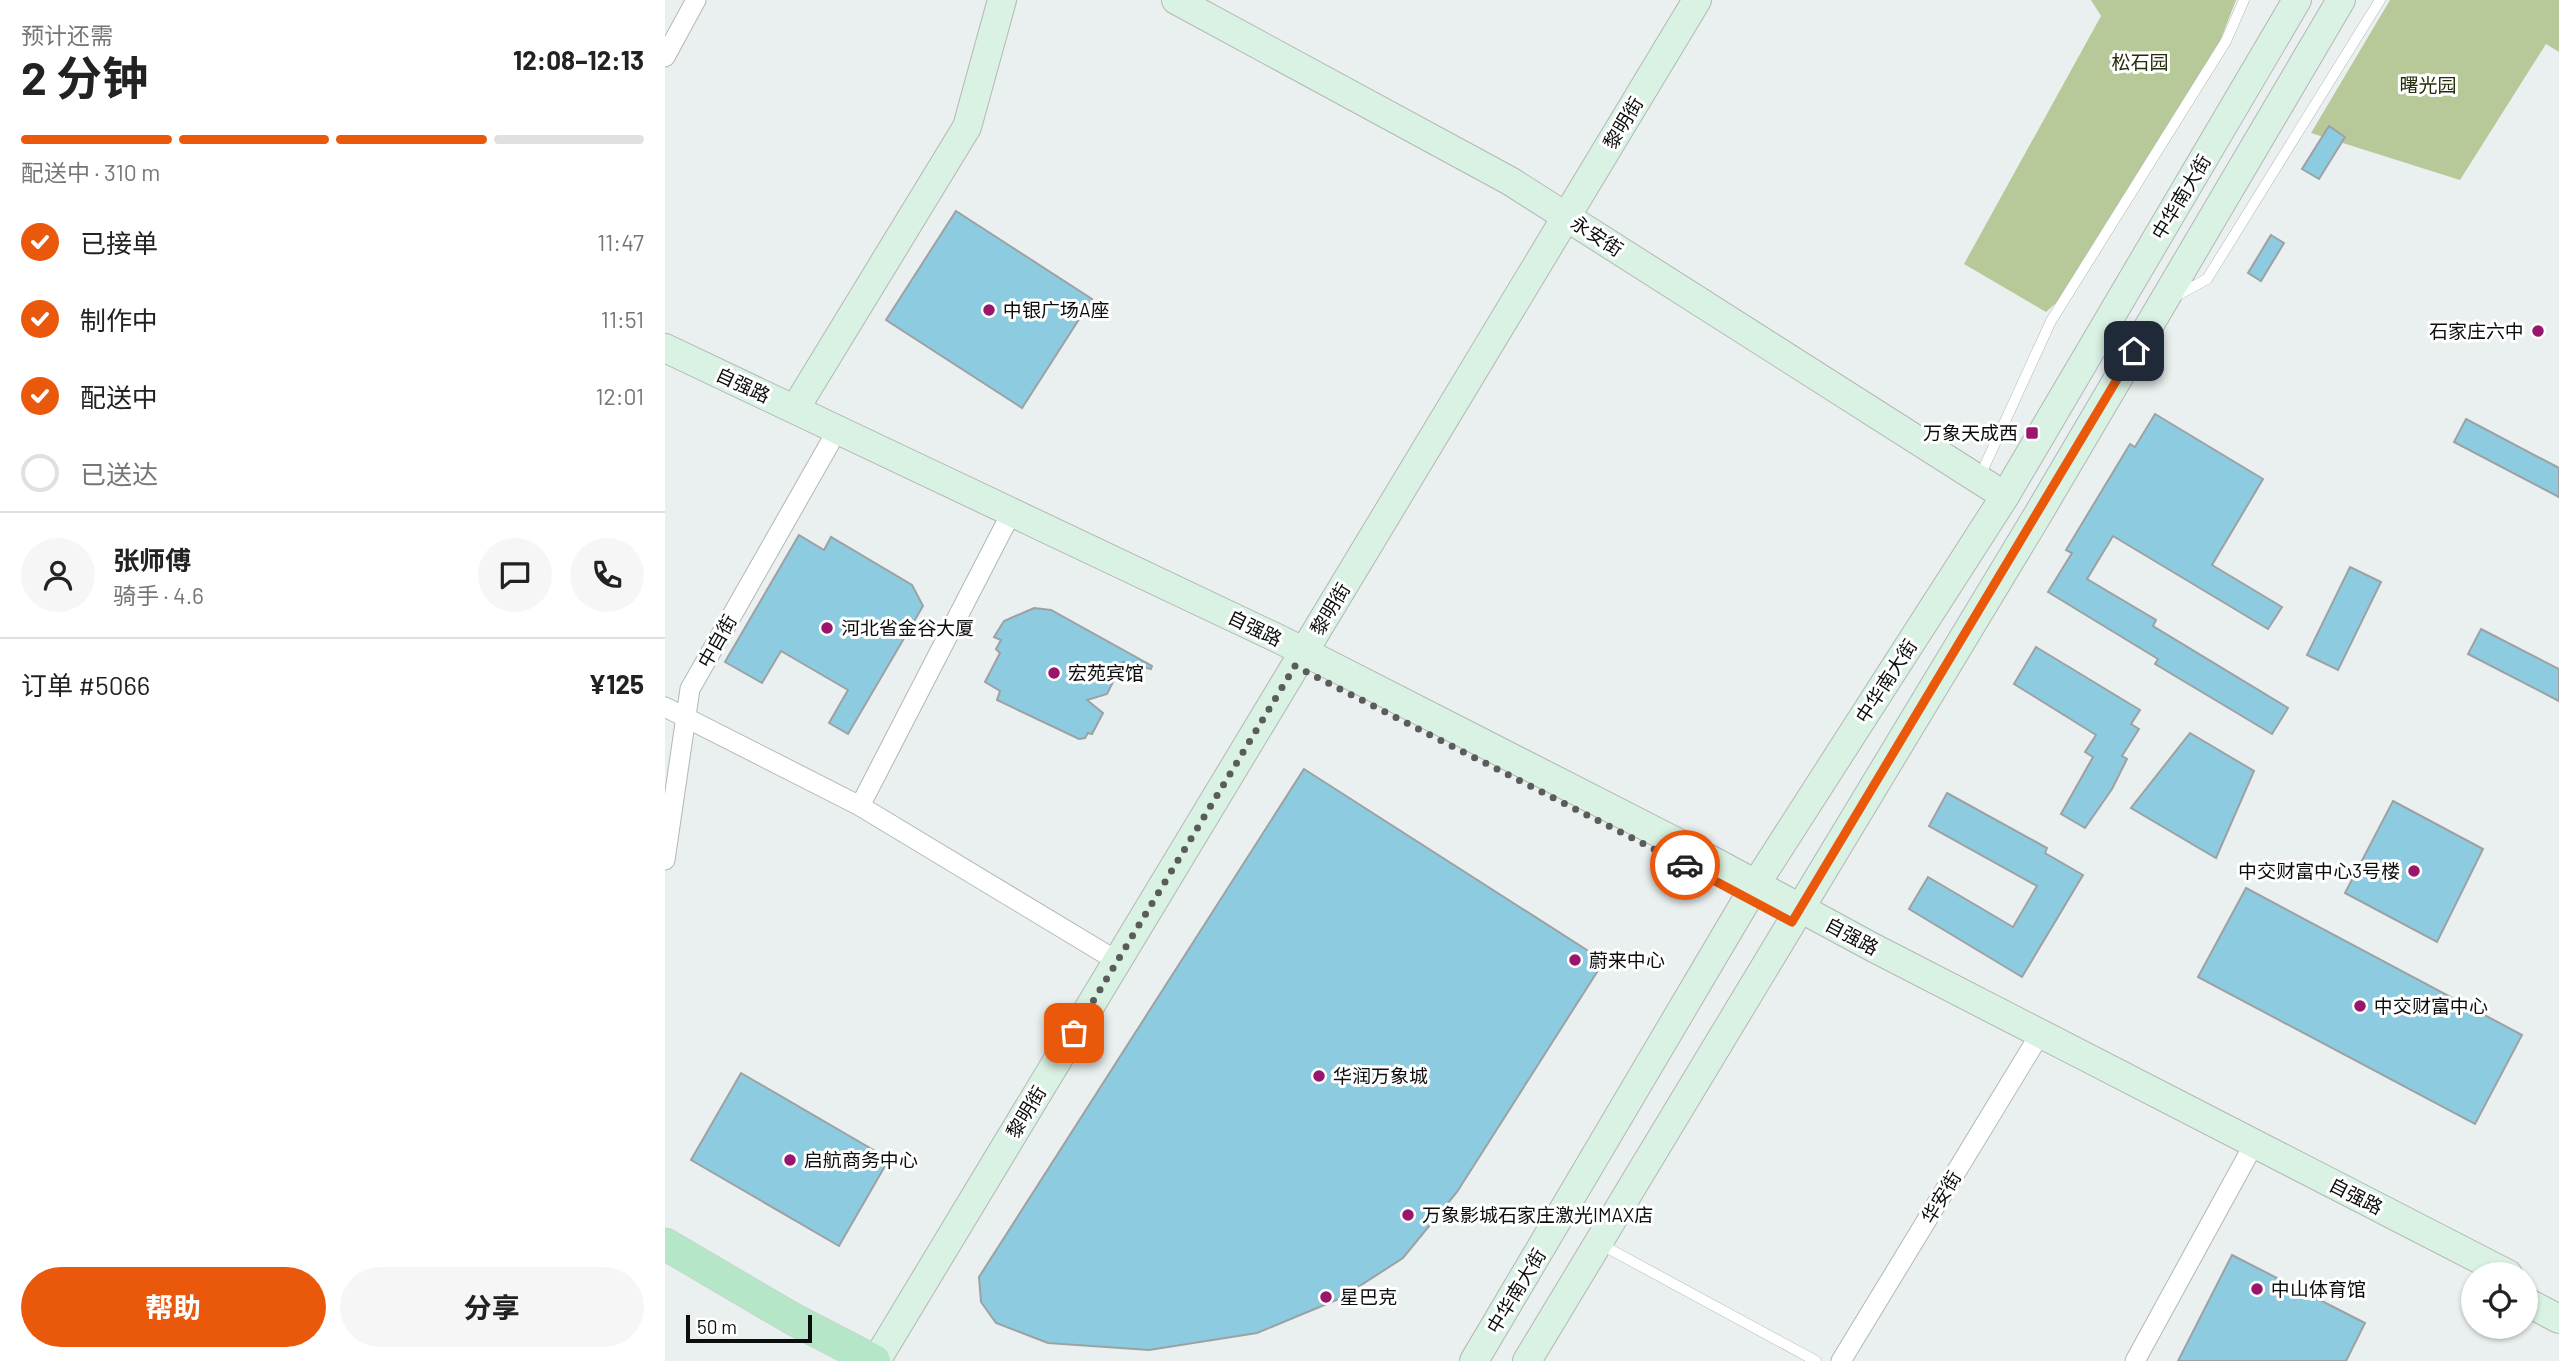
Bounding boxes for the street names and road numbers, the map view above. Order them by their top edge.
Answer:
street label: 黎明街 [1598,92,1647,153]
street label: 中华南大街 [2146,150,2215,243]
street label: 永安街 [1567,210,1627,261]
street label: 自强路 [713,362,774,407]
street label: 黎明街 [1305,578,1354,639]
street label: 自强路 [1225,605,1286,650]
street label: 中自街 [692,610,741,671]
street label: 中华南大街 [1850,635,1921,727]
street label: 自强路 [1822,912,1883,959]
street label: 黎明街 [1001,1081,1050,1142]
street label: 华安街 [1916,1166,1965,1227]
street label: 自强路 [2326,1172,2387,1219]
street label: 中华南大街 [1481,1244,1550,1337]

